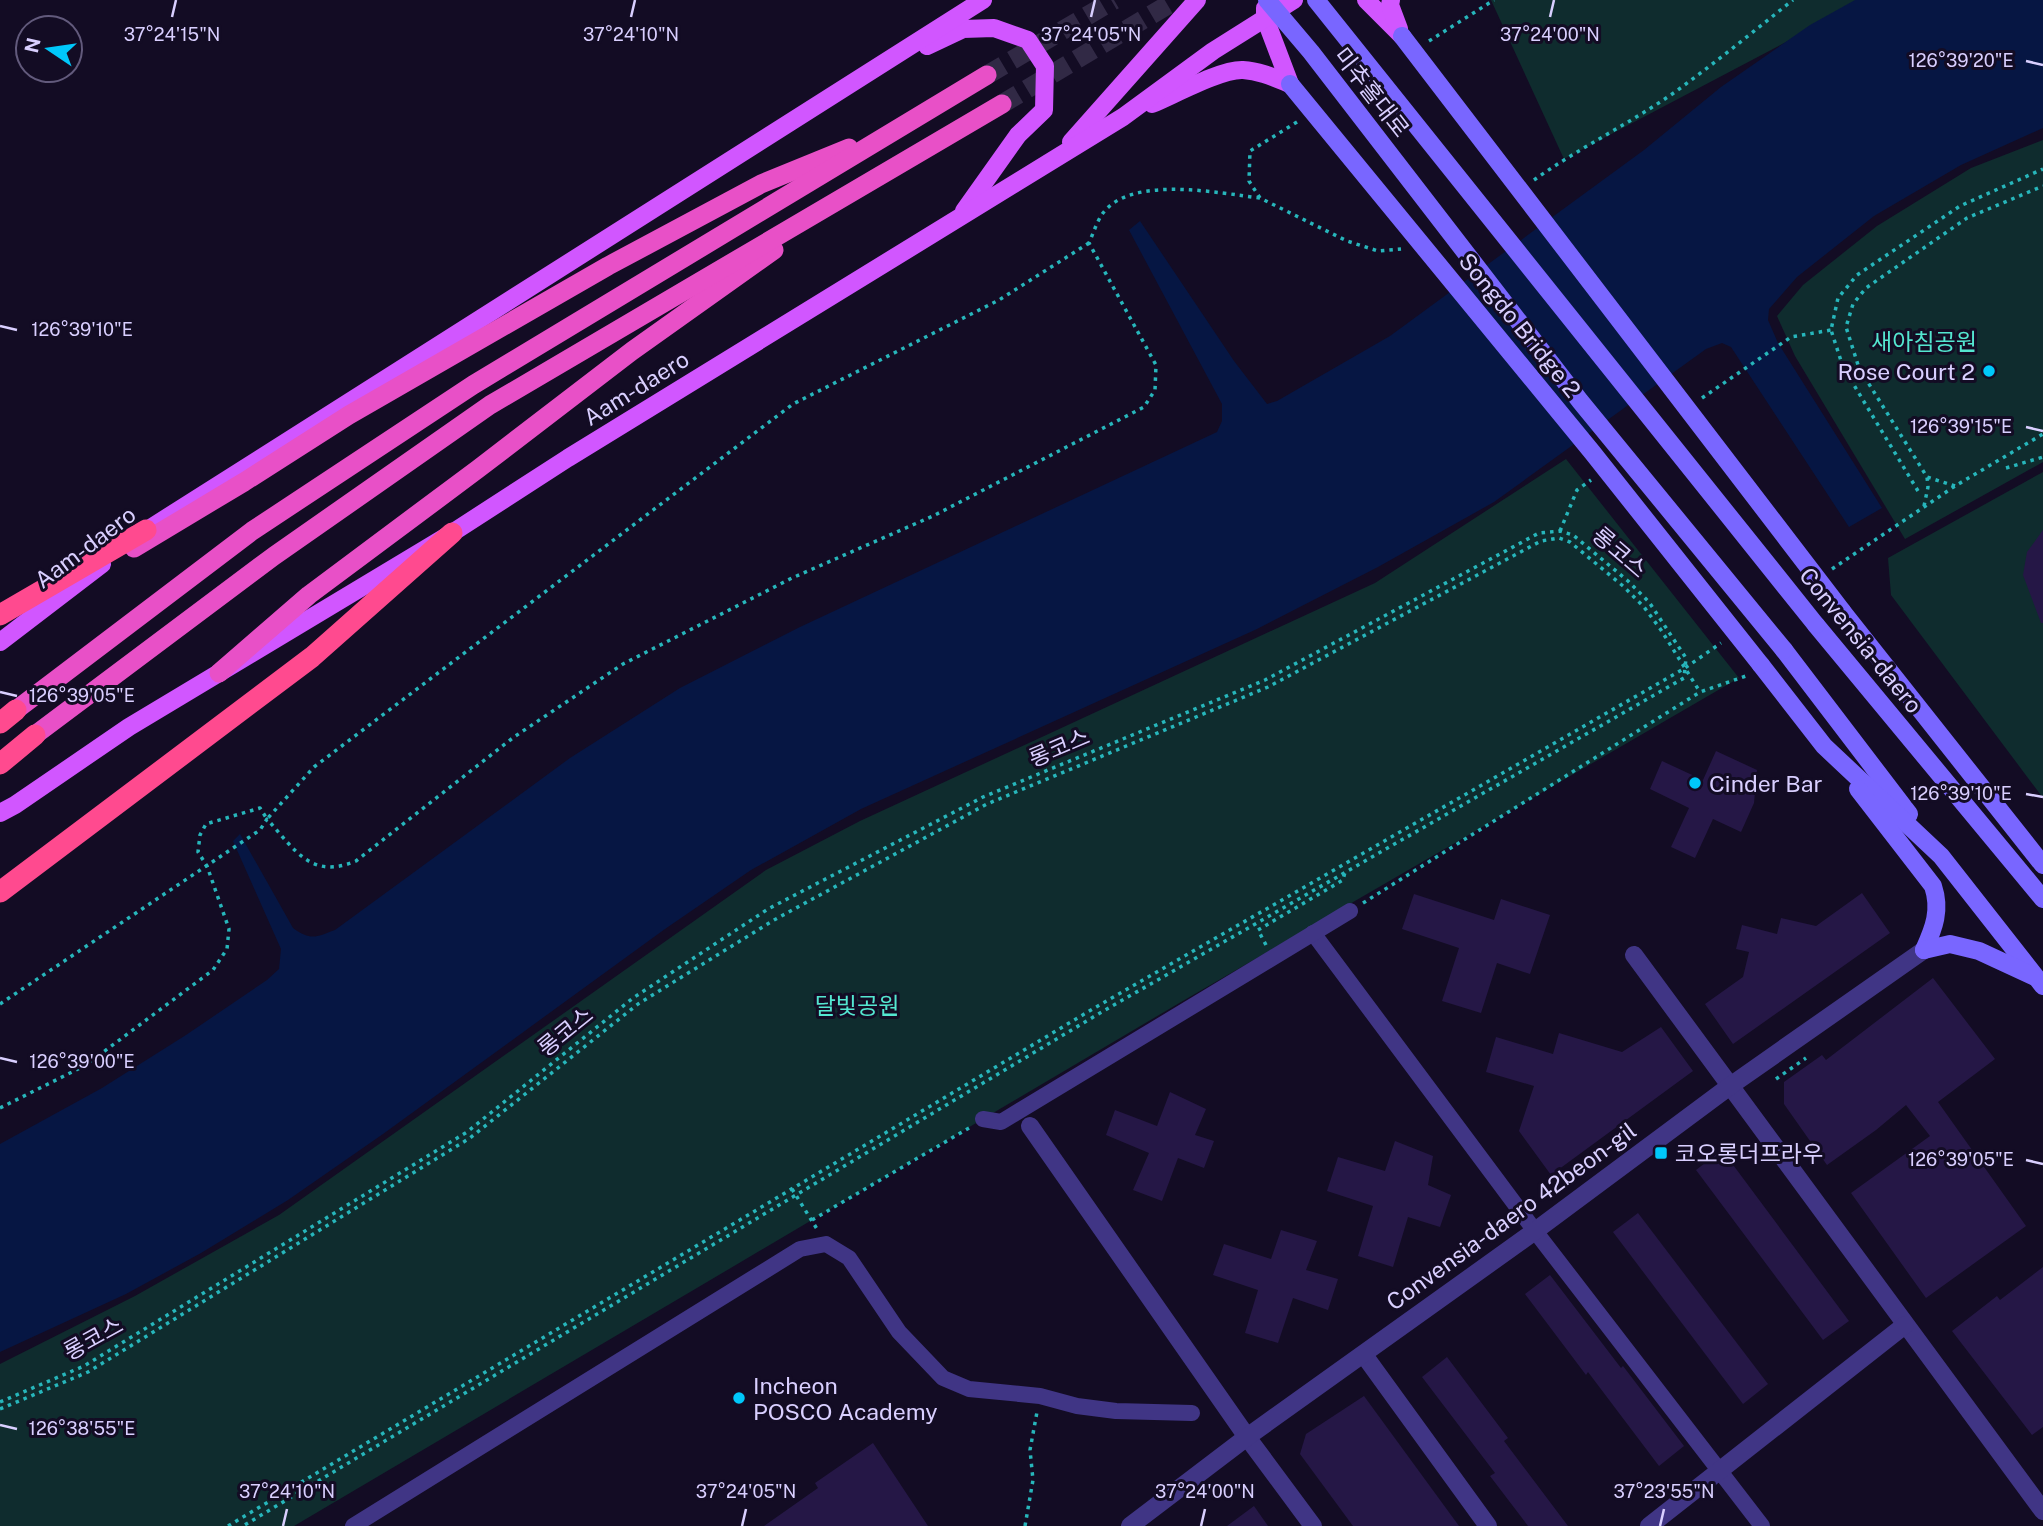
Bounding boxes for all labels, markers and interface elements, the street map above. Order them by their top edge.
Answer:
north arrow [14,14,84,84]
text: 37°24'15"N [124,24,220,45]
text: 37°24'10"N [583,24,679,45]
text: 37°24'05"N [1041,24,1141,45]
text: 37°24'00"N [1500,24,1600,45]
text: N [20,35,45,55]
street label: 미추홀대로 [1329,42,1415,142]
text: 126°39'20"E [1908,50,2014,71]
street label: Songdo Bridge 2 [1454,247,1586,403]
text: 126°39'10"E [31,319,133,340]
park label: 새아침공원 [1871,328,1977,355]
street label: Aam-daero [578,345,694,431]
place label: Rose Court 2 [1838,358,1975,385]
marker: Rose Court 2 [1981,363,1997,379]
text: 126°39'15"E [1910,416,2012,437]
street label: Aam-daero [29,500,141,594]
street label: 롱코스 [1587,521,1653,583]
street label: Convensia-daero [1794,562,1928,718]
text: 126°39'05"E [29,685,135,706]
street label: 롱코스 [1025,722,1093,772]
place label: Cinder Bar [1709,770,1822,797]
marker: Cinder Bar [1687,775,1703,791]
text: 126°39'10"E [1910,783,2012,804]
park label: 달빛공원 [815,992,899,1019]
street label: 롱코스 [532,1001,598,1061]
text: 126°39'00"E [29,1051,135,1072]
street label: Convensia-daero 42beon-gil [1381,1116,1641,1316]
place label: 코오롱더프라우 [1675,1140,1823,1167]
marker: 코오롱더프라우 [1653,1145,1669,1161]
text: 126°39'05"E [1908,1149,2014,1170]
street label: 롱코스 [59,1311,127,1365]
place label: Incheon POSCO Academy [753,1372,938,1425]
marker: Incheon POSCO Academy [731,1390,747,1406]
text: 126°38'55"E [29,1418,135,1439]
text: 37°24'10"N [239,1481,335,1502]
text: 37°24'05"N [696,1481,796,1502]
text: 37°24'00"N [1155,1481,1255,1502]
text: 37°23'55"N [1614,1481,1714,1502]

